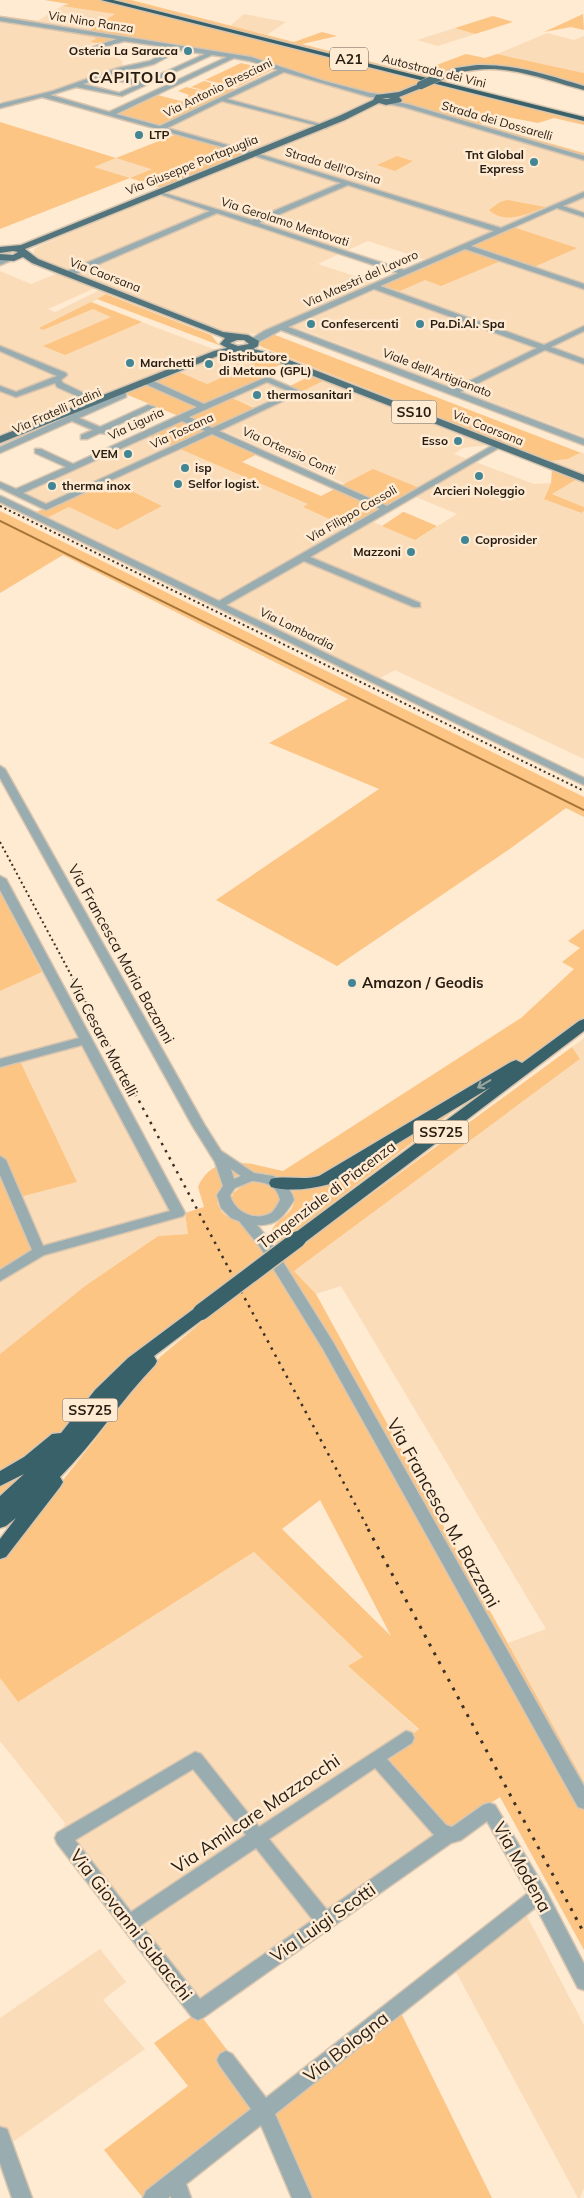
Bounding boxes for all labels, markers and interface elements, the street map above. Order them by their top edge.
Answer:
street label: Via Nino Ranza [47,7,135,36]
place label: Osteria La Saracca [69,43,178,58]
marker: Osteria La Saracca [182,45,194,57]
road number: A21 [330,48,368,70]
street label: Autostrada dei Vini [381,50,488,91]
street label: Via Antonio Bresciani [161,55,275,120]
district label: CAPITOLO [89,67,177,87]
street label: Strada dei Dossarelli [440,98,554,144]
place label: LTP [149,127,170,142]
marker: LTP [133,129,145,141]
street label: Via Giuseppe Portapuglia [123,131,260,198]
street label: Strada dell'Orsina [283,144,383,187]
place label: Tnt Global Express [465,147,524,176]
marker: Tnt Global Express [528,156,540,168]
street label: Via Gerolamo Mentovati [219,194,351,249]
street label: Via Maestri del Lavoro [301,246,420,311]
street label: Via Caorsana [67,254,143,295]
place label: Confesercenti [321,316,399,331]
place label: Pa.Di.Al. Spa [430,316,505,331]
marker: Confesercenti [305,318,317,330]
marker: Pa.Di.Al. Spa [414,318,426,330]
street label: Viale dell'Artigianato [380,345,494,400]
place label: Distributore di Metano (GPL) [219,349,312,378]
place label: Marchetti [140,355,194,370]
marker: Marchetti [124,357,136,369]
marker: Distributore di Metano (GPL) [203,358,215,370]
street label: Via Fratelli Tadini [10,384,104,437]
place label: thermosanitari [267,387,352,402]
marker: thermosanitari [251,389,263,401]
road number: SS10 [392,401,436,424]
street label: Via Liguria [106,404,166,443]
street label: Via Caorsana [450,406,526,449]
street label: Via Toscana [148,409,216,452]
street label: Via Ortensio Conti [240,423,338,478]
place label: Esso [422,433,448,448]
marker: Esso [452,435,464,447]
place label: VEM [91,446,118,461]
marker: VEM [122,448,134,460]
place label: isp [195,460,212,475]
marker: isp [179,462,191,474]
marker: Arcieri Noleggio [473,470,485,482]
place label: Selfor logist. [188,476,259,491]
place label: therma inox [62,478,131,493]
marker: Selfor logist. [172,478,184,490]
marker: therma inox [46,480,58,492]
street label: Via Filippo Cassoli [304,482,399,545]
place label: Arcieri Noleggio [433,483,525,498]
place label: Coprosider [475,532,537,547]
marker: Coprosider [459,534,471,546]
place label: Mazzoni [353,544,401,559]
marker: Mazzoni [405,546,417,558]
street label: Via Lombardia [257,604,337,653]
street label: Via Francesca Maria Bazanni [64,861,179,1047]
place label: Amazon / Geodis [362,973,484,992]
street label: Via Cesare Martelli [64,976,142,1100]
marker: Amazon / Geodis [346,977,358,989]
one-way arrow [478,1080,492,1090]
road number: SS725 [414,1120,468,1144]
street label: Tangenziale di Piacenza [254,1137,399,1253]
road number: SS725 [62,1398,118,1422]
street label: Via Francesco M. Bazzani [382,1414,505,1611]
street label: Via Amilcare Mazzocchi [167,1749,344,1878]
street label: Via Modena [488,1817,557,1916]
street label: Via Giovanni Subacchi [65,1844,198,2005]
street label: Via Luigi Scotti [266,1878,380,1967]
street label: Via Bologna [299,2006,393,2087]

